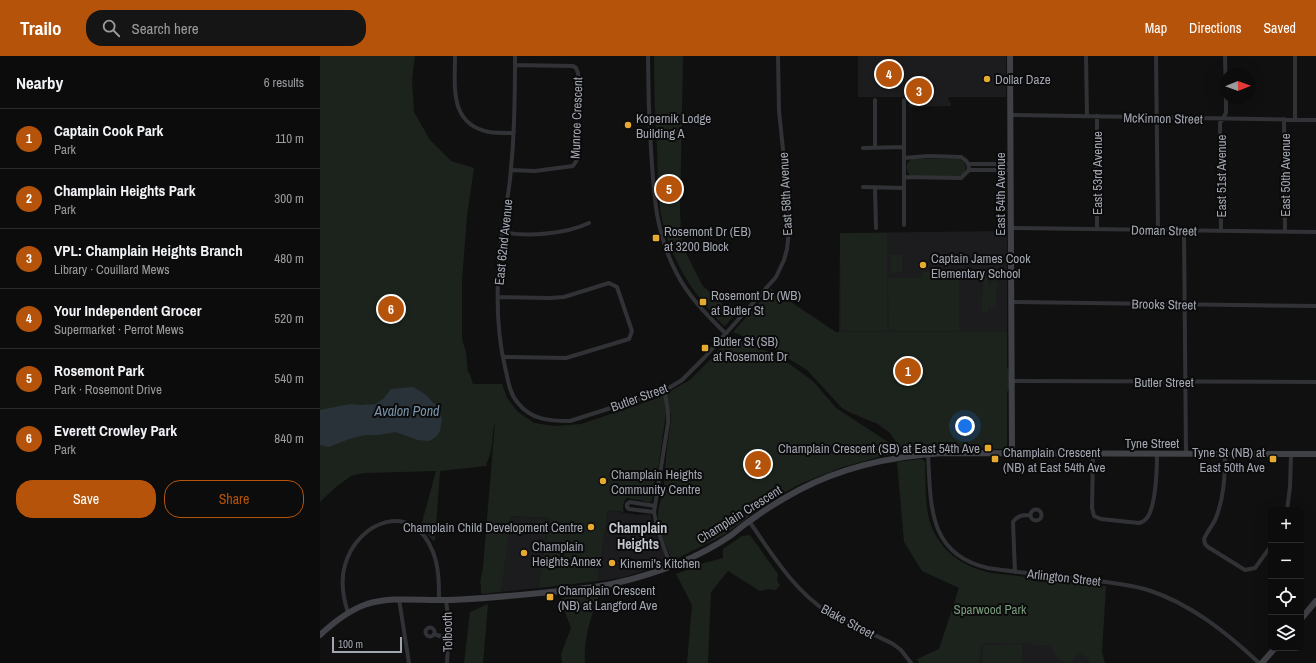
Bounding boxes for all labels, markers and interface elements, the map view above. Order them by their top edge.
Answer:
search box [86,10,366,46]
text: Trailo [20,15,62,41]
icon: search [100,17,122,39]
text: Search here [132,18,199,39]
text: Map [1145,19,1167,37]
text: Directions [1189,19,1241,37]
text: Saved [1263,19,1296,37]
pin: 4 [876,59,902,89]
north arrow [1220,68,1256,104]
text: Nearby [16,71,63,94]
place label: Dollar Daze [995,71,1051,88]
text: 6 results [264,74,304,91]
marker: Dollar Daze [982,74,992,84]
pin: 3 [906,76,932,106]
street label: Munroe Crescent [567,77,586,159]
street label: McKinnon Street [1123,109,1203,128]
place label: Kopernik Lodge Building A [636,110,711,142]
text: Captain Cook Park [54,120,163,141]
marker: Kopernik Lodge Building A [623,120,633,130]
text: 1 [26,130,32,147]
text: 110 m [275,130,304,147]
street label: East 53rd Avenue [1089,131,1106,215]
street label: East 50th Avenue [1277,133,1294,217]
street label: East 51st Avenue [1213,135,1230,217]
text: Park [54,141,76,158]
street label: East 58th Avenue [775,152,796,236]
street label: East 54th Avenue [992,152,1009,236]
pin: 5 [656,174,682,204]
text: Champlain Heights Park [54,180,196,201]
text: 2 [26,190,32,207]
text: 300 m [274,190,304,207]
street label: East 62nd Avenue [491,198,516,286]
text: Park [54,201,76,218]
street label: Doman Street [1131,221,1197,240]
place label: Rosemont Dr (EB) at 3200 Block [664,223,752,255]
marker: Rosemont Dr (EB) at 3200 Block [651,233,661,243]
text: VPL: Champlain Heights Branch [54,240,243,261]
text: 3 [26,250,32,267]
text: 480 m [274,250,304,267]
place label: Captain James Cook Elementary School [931,250,1031,282]
marker: Captain James Cook Elementary School [918,260,928,270]
text: Library · Couillard Mews [54,261,170,278]
place label: Rosemont Dr (WB) at Butler St [711,287,801,319]
pin: 6 [378,294,404,324]
street label: Brooks Street [1132,295,1196,314]
marker: Rosemont Dr (WB) at Butler St [698,297,708,307]
text: Your Independent Grocer [54,300,201,321]
text: 4 [26,310,32,327]
text: 520 m [274,310,304,327]
text: Supermarket · Perrot Mews [54,321,184,338]
place label: Butler St (SB) at Rosemont Dr [713,333,788,365]
marker: Butler St (SB) at Rosemont Dr [700,343,710,353]
pin: 1 [895,356,921,386]
text: Rosemont Park [54,360,144,381]
text: 5 [26,370,32,387]
text: 540 m [274,370,304,387]
street label: Butler Street [1134,374,1194,391]
street label: Butler Street [608,379,670,416]
text: Park · Rosemont Drive [54,381,162,398]
water label: Avalon Pond [374,402,440,420]
your location [955,416,975,436]
text: Everett Crowley Park [54,420,177,441]
text: 6 [26,430,32,447]
text: 840 m [274,430,304,447]
street label: Tyne Street [1125,435,1179,452]
place label: Champlain Crescent (SB) at East 54th Ave [778,440,980,457]
text: Park [54,441,76,458]
marker: Champlain Crescent (SB) at East 54th Ave [983,443,993,453]
place label: Champlain Crescent (NB) at East 54th Ave [1003,444,1105,476]
place label: Tyne St (NB) at East 50th Ave [1192,444,1265,476]
pin: 2 [745,449,771,479]
marker: Champlain Crescent (NB) at East 54th Ave [990,454,1000,464]
marker: Tyne St (NB) at East 50th Ave [1268,454,1278,464]
place label: Champlain Heights Community Centre [611,466,702,498]
marker: Champlain Heights Community Centre [598,476,608,486]
button: Save [16,480,156,518]
button: Share [164,480,304,518]
street label: Champlain Crescent [694,481,785,547]
map controls [1268,507,1304,651]
button: + [1268,507,1304,543]
place label: Champlain Child Development Centre [403,519,583,536]
district label: Champlain Heights [609,519,667,553]
marker: Champlain Child Development Centre [586,522,596,532]
place label: Champlain Heights Annex [532,538,602,570]
button: − [1268,543,1304,579]
marker: Champlain Heights Annex [519,548,529,558]
place label: Kinemi's Kitchen [620,555,700,572]
marker: Kinemi's Kitchen [607,558,617,568]
street label: Arlington Street [1025,565,1102,590]
button: locate [1268,579,1304,615]
place label: Champlain Crescent (NB) at Langford Ave [558,582,657,614]
marker: Champlain Crescent (NB) at Langford Ave [545,592,555,602]
street label: Blake Street [818,600,877,643]
park label: Sparwood Park [954,601,1027,618]
street label: Tolbooth [439,612,456,652]
button: layers [1268,615,1304,651]
scale bar [332,635,402,654]
text: 100 m [338,637,363,651]

